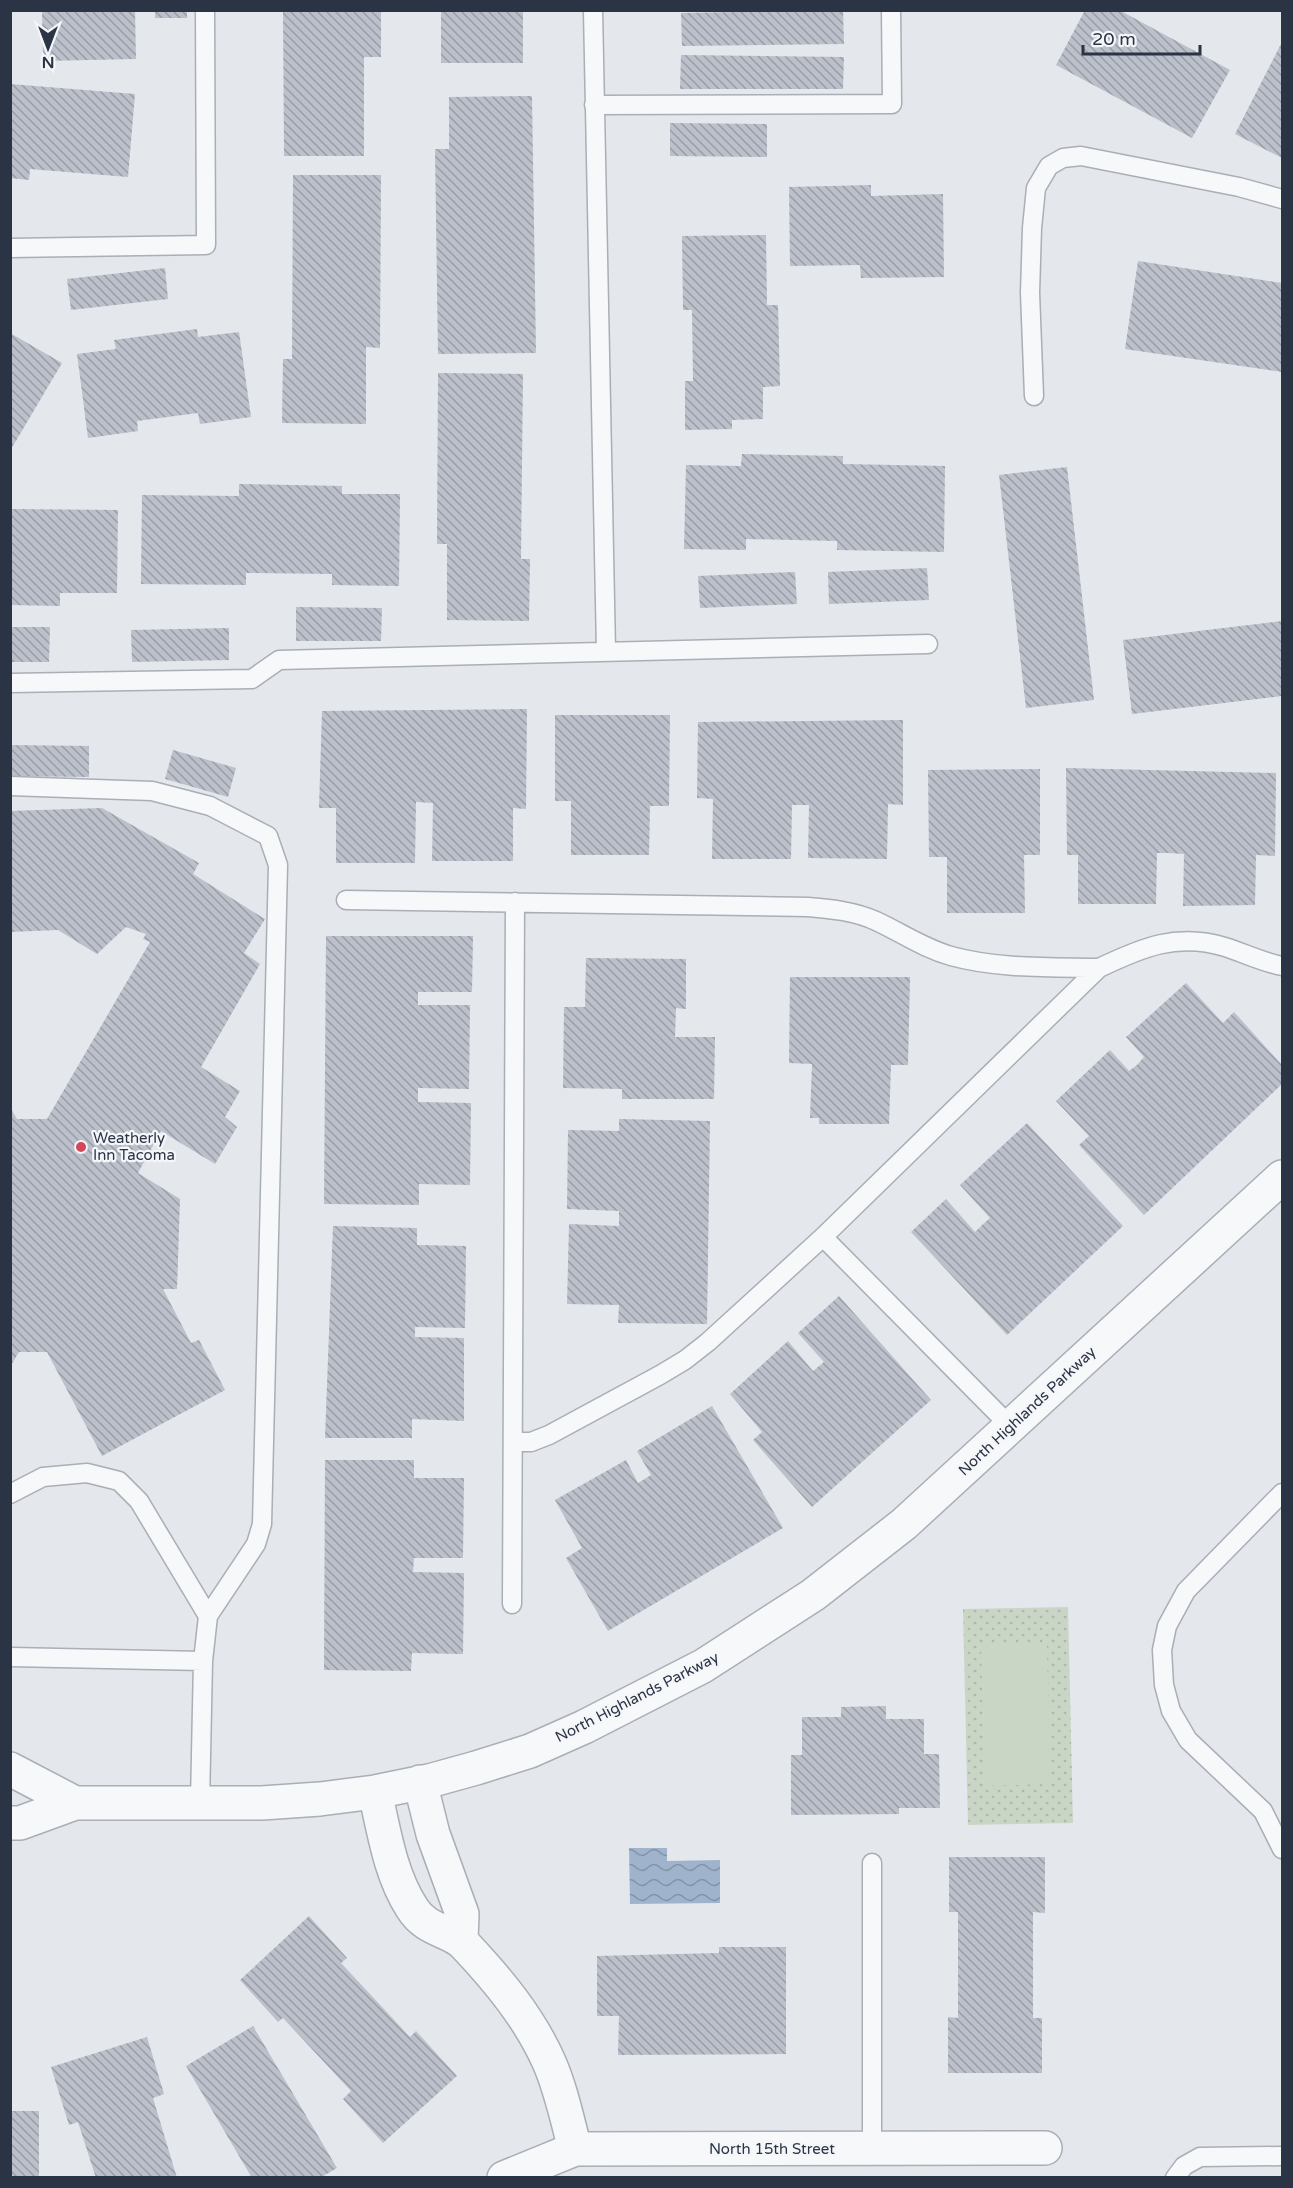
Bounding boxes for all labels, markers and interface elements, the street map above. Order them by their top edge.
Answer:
north arrow [18,18,78,78]
scale bar [1083,18,1200,56]
text: 20 m [1092,28,1136,50]
text: N [42,52,54,72]
place label: Weatherly Inn Tacoma [93,1129,175,1164]
marker: Weatherly Inn Tacoma [74,1140,88,1154]
street label: North Highlands Parkway [955,1343,1099,1479]
street label: North Highlands Parkway [552,1648,722,1746]
street label: North 15th Street [709,2140,835,2158]

